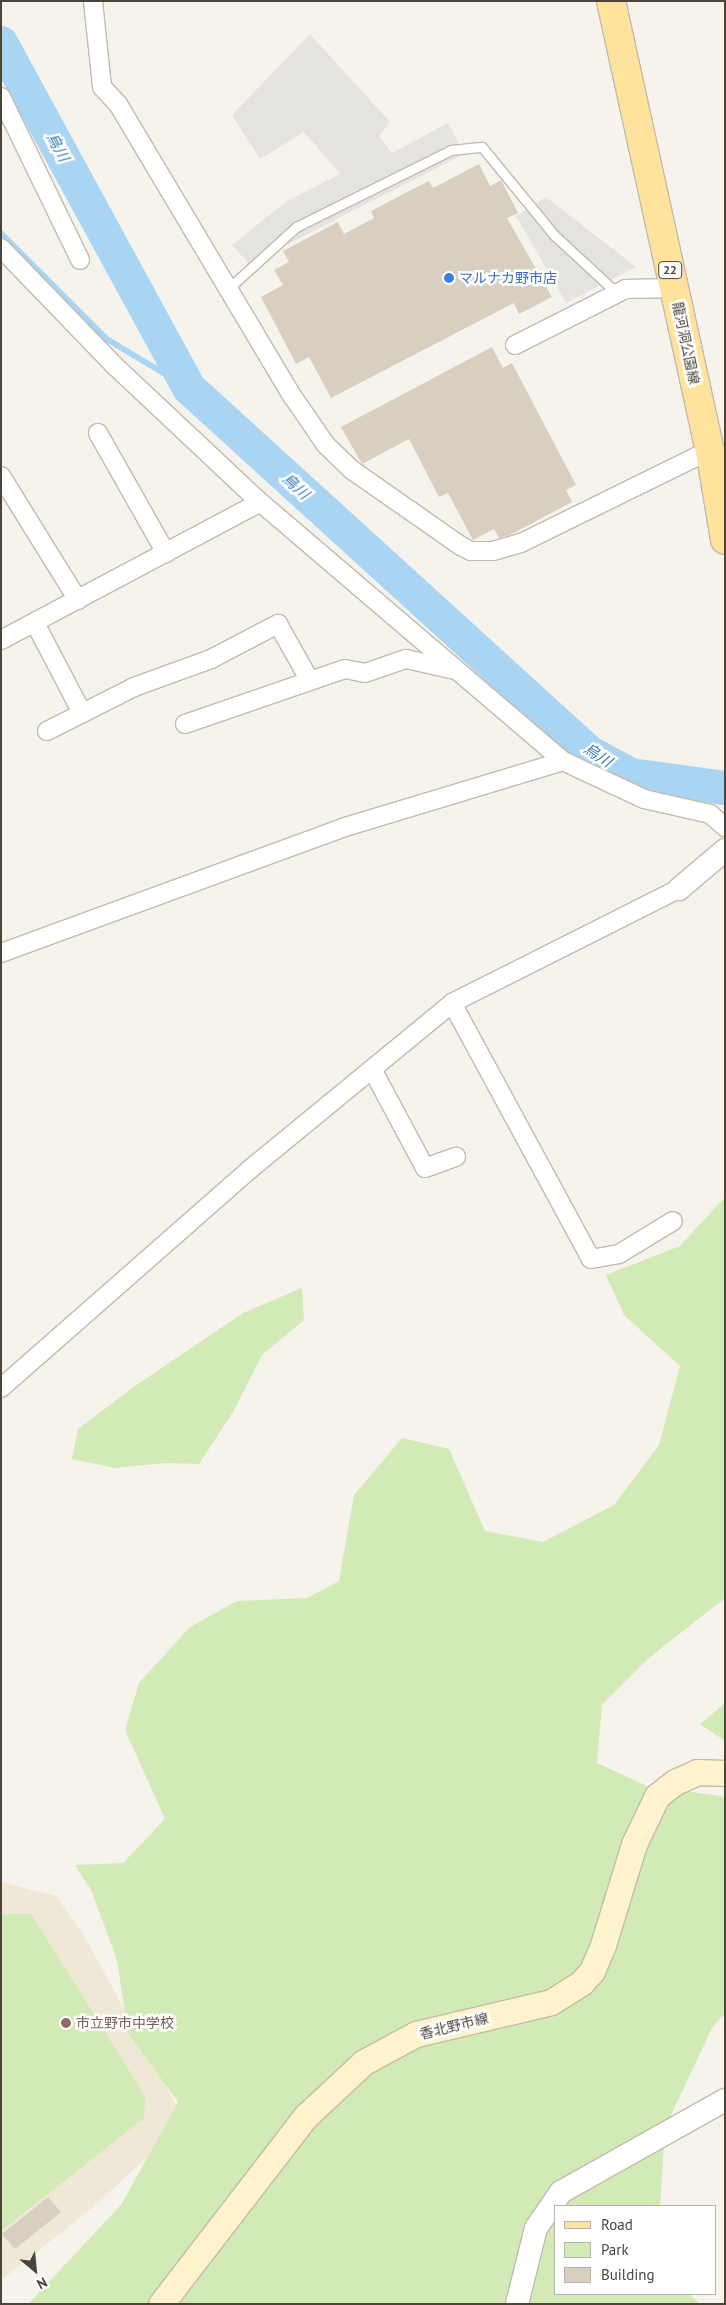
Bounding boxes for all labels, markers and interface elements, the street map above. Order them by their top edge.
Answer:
water label: 烏川 [43,130,73,164]
road number: 22 [658,260,682,280]
place label: マルナカ野市店 [459,270,557,286]
marker: マルナカ野市店 [443,272,455,284]
street label: 龍河洞公園線 [669,300,703,386]
water label: 烏川 [279,469,313,503]
water label: 烏川 [581,739,615,771]
street label: 香北野市線 [418,2009,490,2043]
place label: 市立野市中学校 [76,2015,174,2031]
marker: 市立野市中学校 [60,2017,72,2029]
legend [554,2205,716,2295]
text: Road [601,2215,633,2234]
text: Park [601,2240,629,2259]
north arrow [10,2245,60,2295]
text: Building [601,2265,655,2284]
text: N [34,2273,50,2293]

